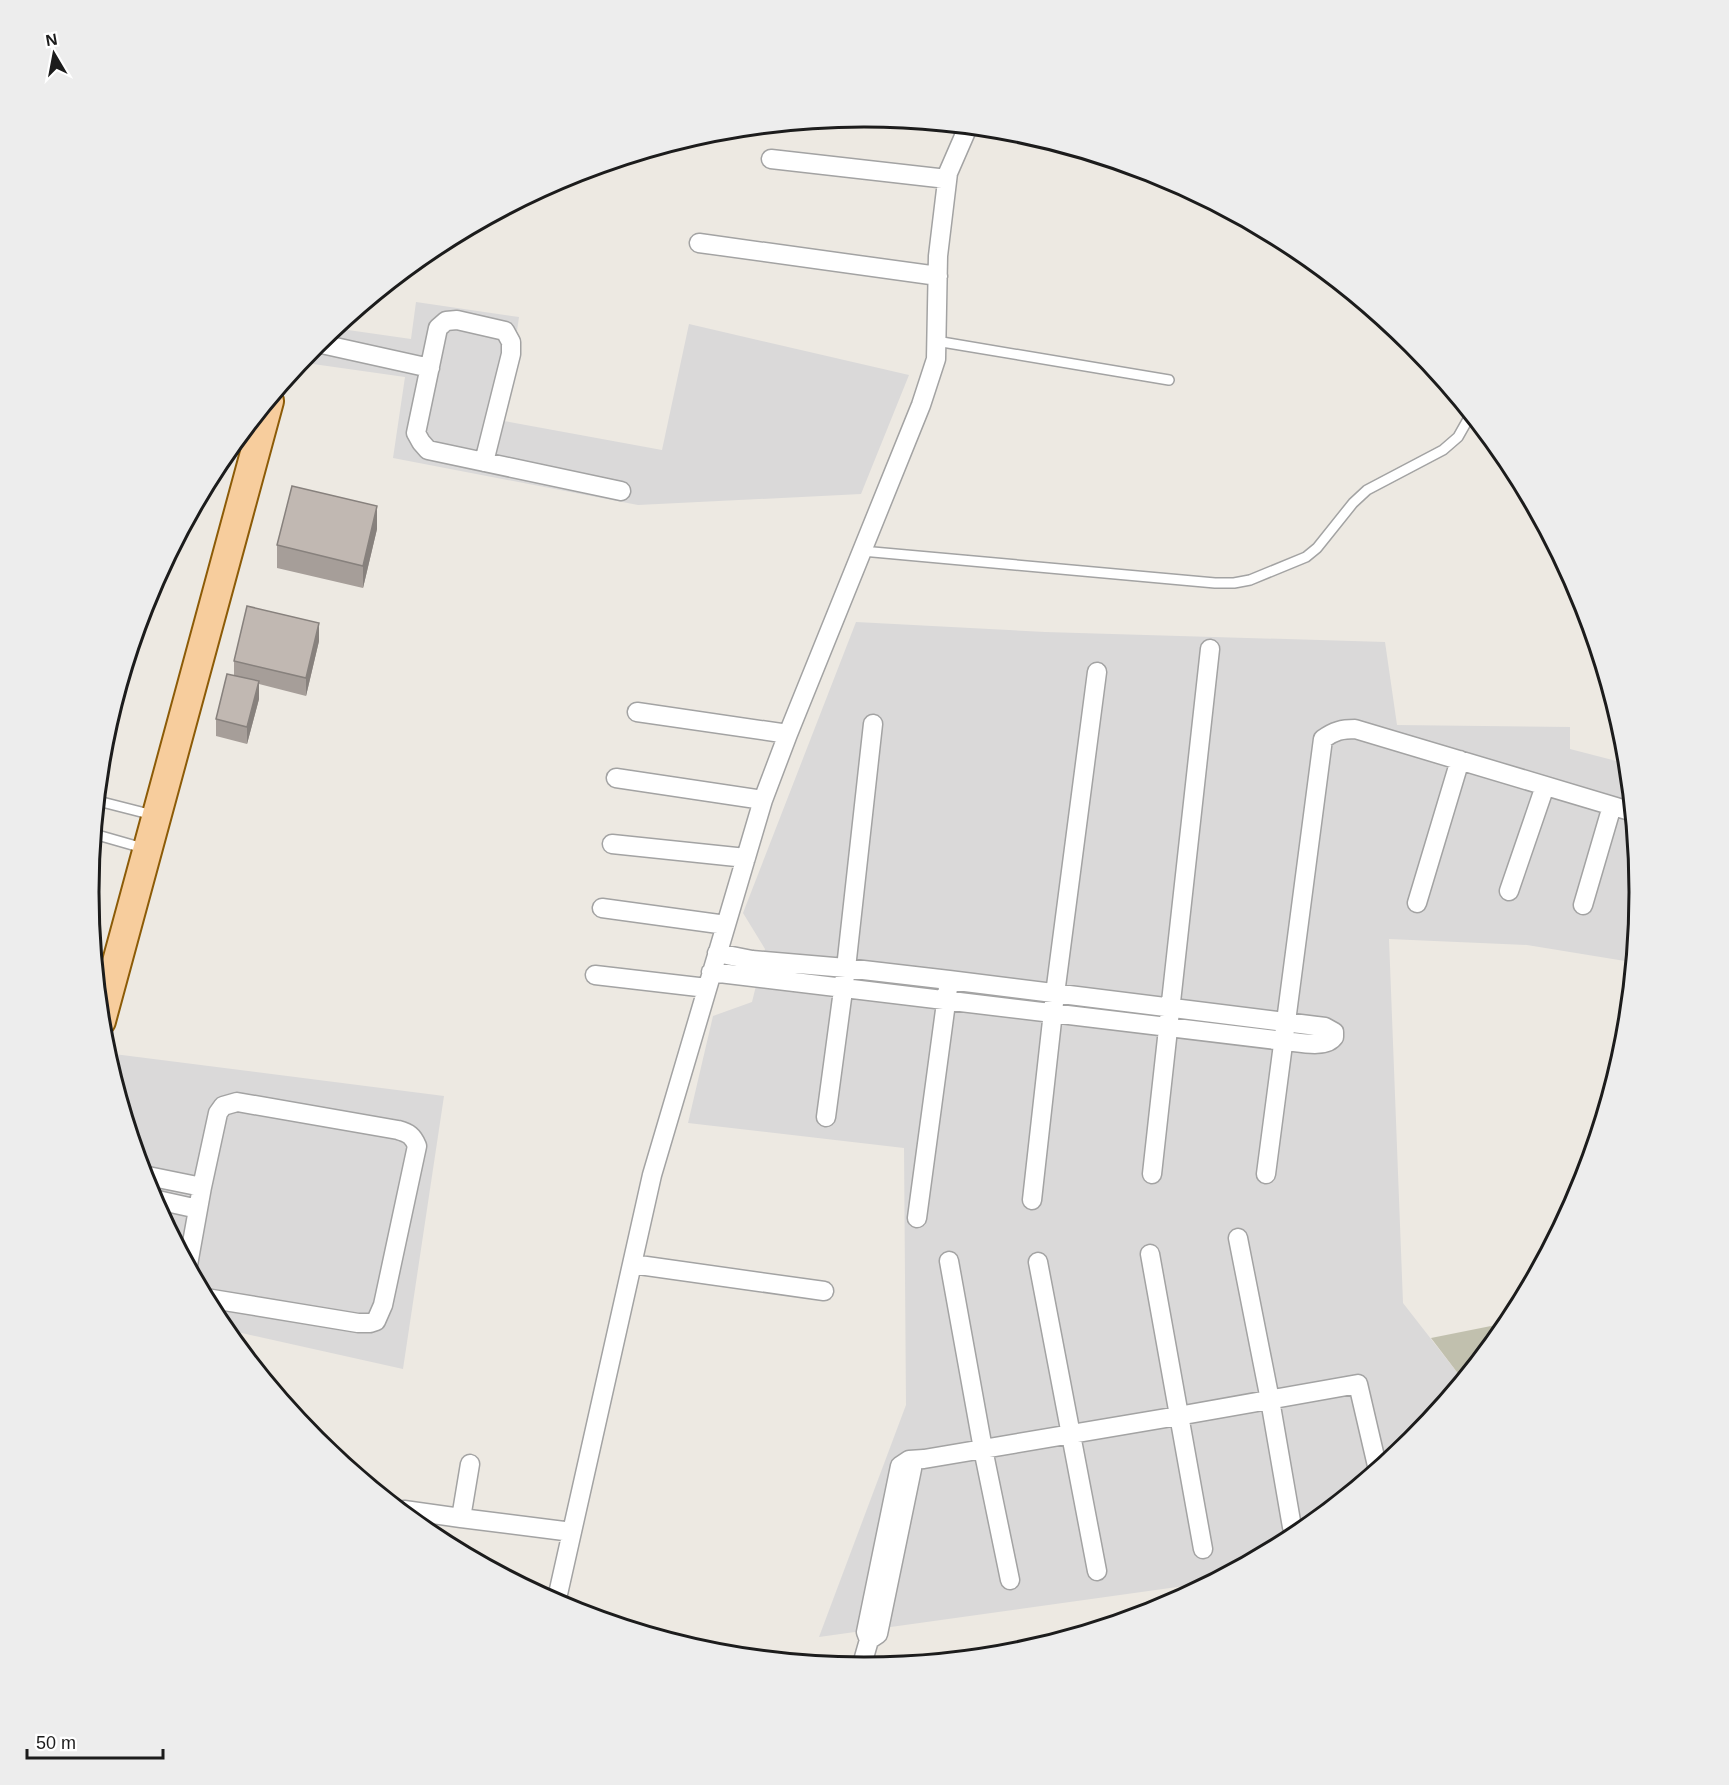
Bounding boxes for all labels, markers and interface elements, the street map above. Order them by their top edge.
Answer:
north arrow [24,24,84,84]
text: N [44,30,59,49]
scale bar [27,1722,164,1760]
text: 50 m [36,1733,76,1753]

